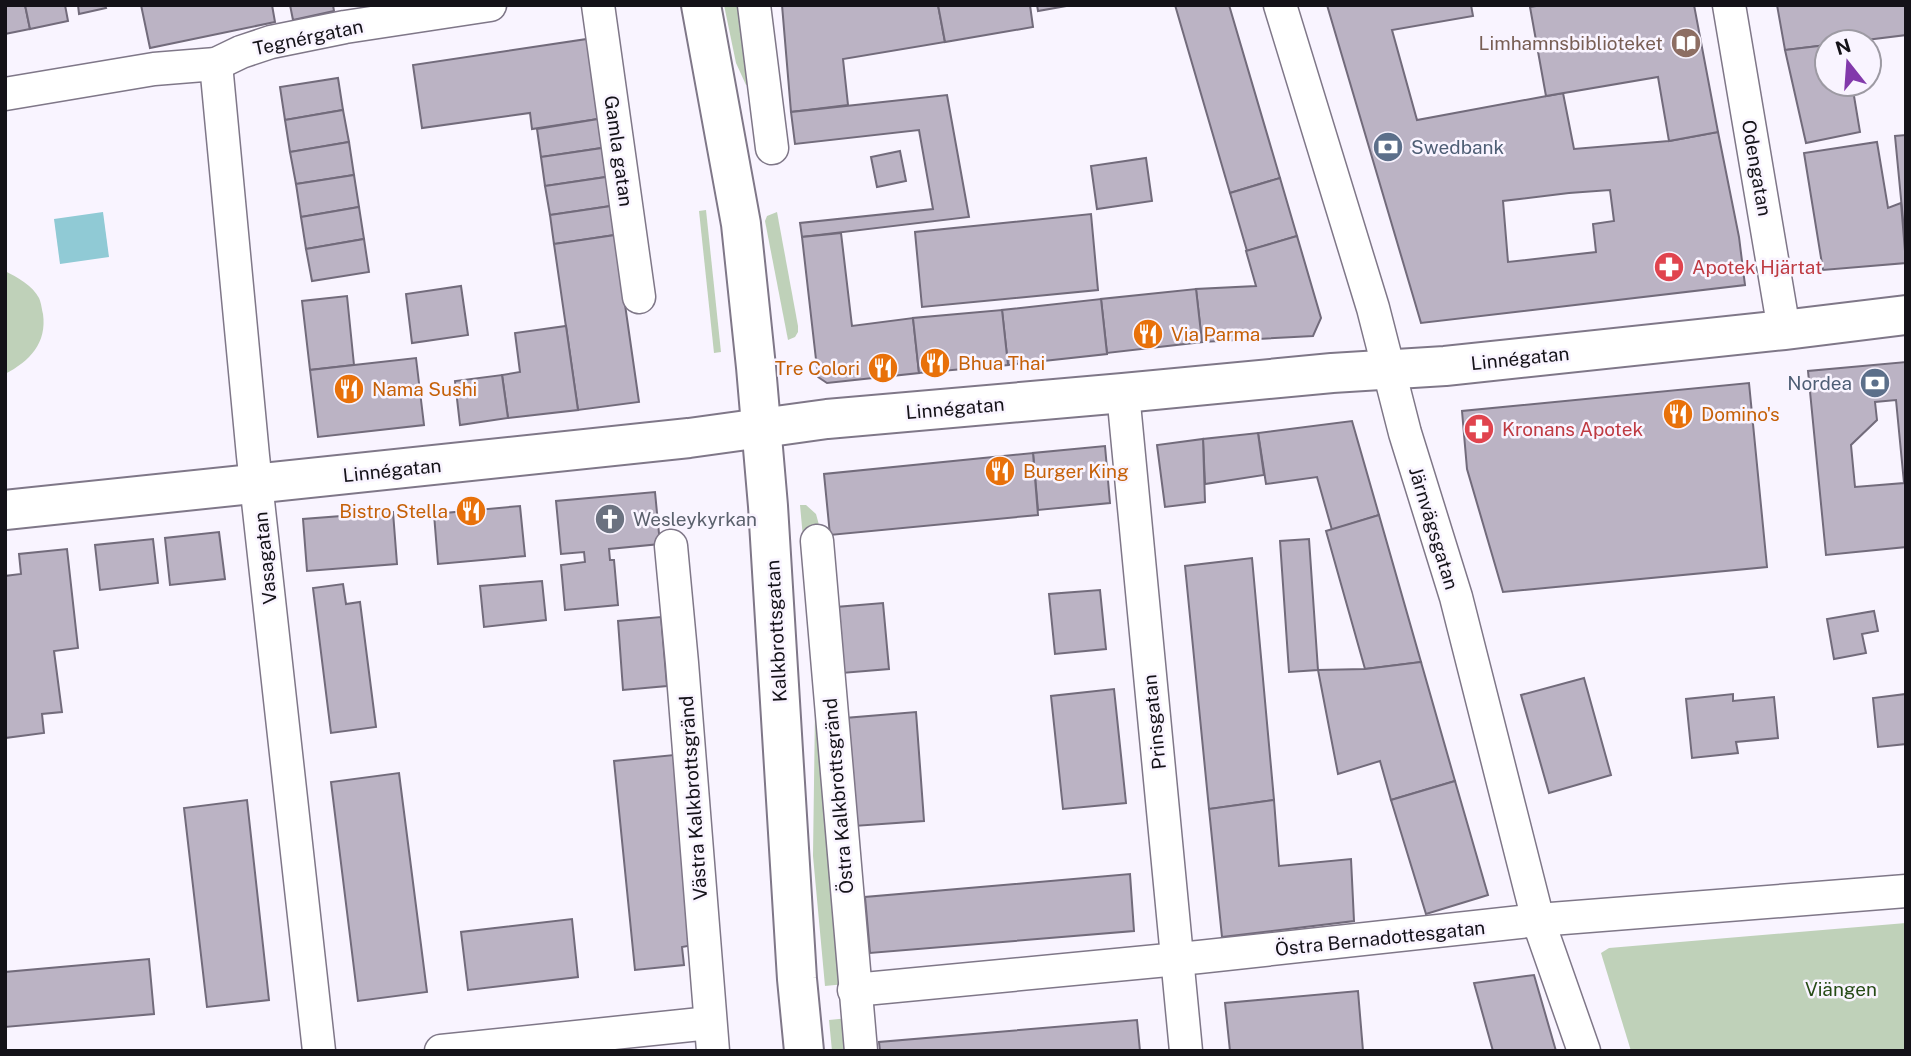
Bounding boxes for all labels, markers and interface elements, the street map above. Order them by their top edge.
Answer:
street label: Tegnérgatan [251,15,365,59]
library icon: Limhamnsbiblioteket [1669,26,1703,60]
north arrow [1813,28,1883,98]
place label: Limhamnsbiblioteket [1478,32,1663,54]
text: N [1833,34,1853,59]
street label: Gamla gatan [600,94,638,208]
street label: Odengatan [1738,118,1776,218]
bank icon: Swedbank [1371,130,1405,164]
place label: Swedbank [1411,136,1504,158]
pharmacy icon: Apotek Hjärtat [1652,250,1686,284]
place label: Apotek Hjärtat [1692,256,1822,278]
restaurant icon: Via Parma [1131,317,1165,351]
place label: Via Parma [1171,323,1260,345]
street label: Linnégatan [1470,342,1570,374]
restaurant icon: Bhua Thai [918,346,952,380]
restaurant icon: Tre Colori [866,351,900,385]
place label: Bhua Thai [958,352,1045,374]
place label: Tre Colori [775,357,860,379]
bank icon: Nordea [1858,366,1892,400]
restaurant icon: Nama Sushi [332,372,366,406]
place label: Nordea [1787,372,1852,394]
place label: Nama Sushi [372,378,477,400]
street label: Linnégatan [905,393,1005,423]
restaurant icon: Domino's [1661,397,1695,431]
place label: Domino's [1701,403,1780,425]
pharmacy icon: Kronans Apotek [1462,412,1496,446]
place label: Kronans Apotek [1502,418,1643,440]
street label: Linnégatan [342,454,442,486]
restaurant icon: Burger King [983,454,1017,488]
place label: Burger King [1023,460,1129,482]
street label: Järnvägsgatan [1405,464,1463,592]
restaurant icon: Bistro Stella [454,494,488,528]
place label: Bistro Stella [339,500,448,522]
church icon: Wesleykyrkan [593,502,627,536]
place label: Wesleykyrkan [633,508,757,530]
street label: Vasagatan [249,511,281,605]
street label: Kalkbrottsgatan [761,559,791,703]
street label: Prinsgatan [1138,673,1170,771]
street label: Västra Kalkbrottsgränd [675,695,711,901]
street label: Östra Kalkbrottsgränd [818,697,858,895]
street label: Östra Bernadottesgatan [1274,916,1486,960]
park label: Viängen [1805,978,1877,1000]

